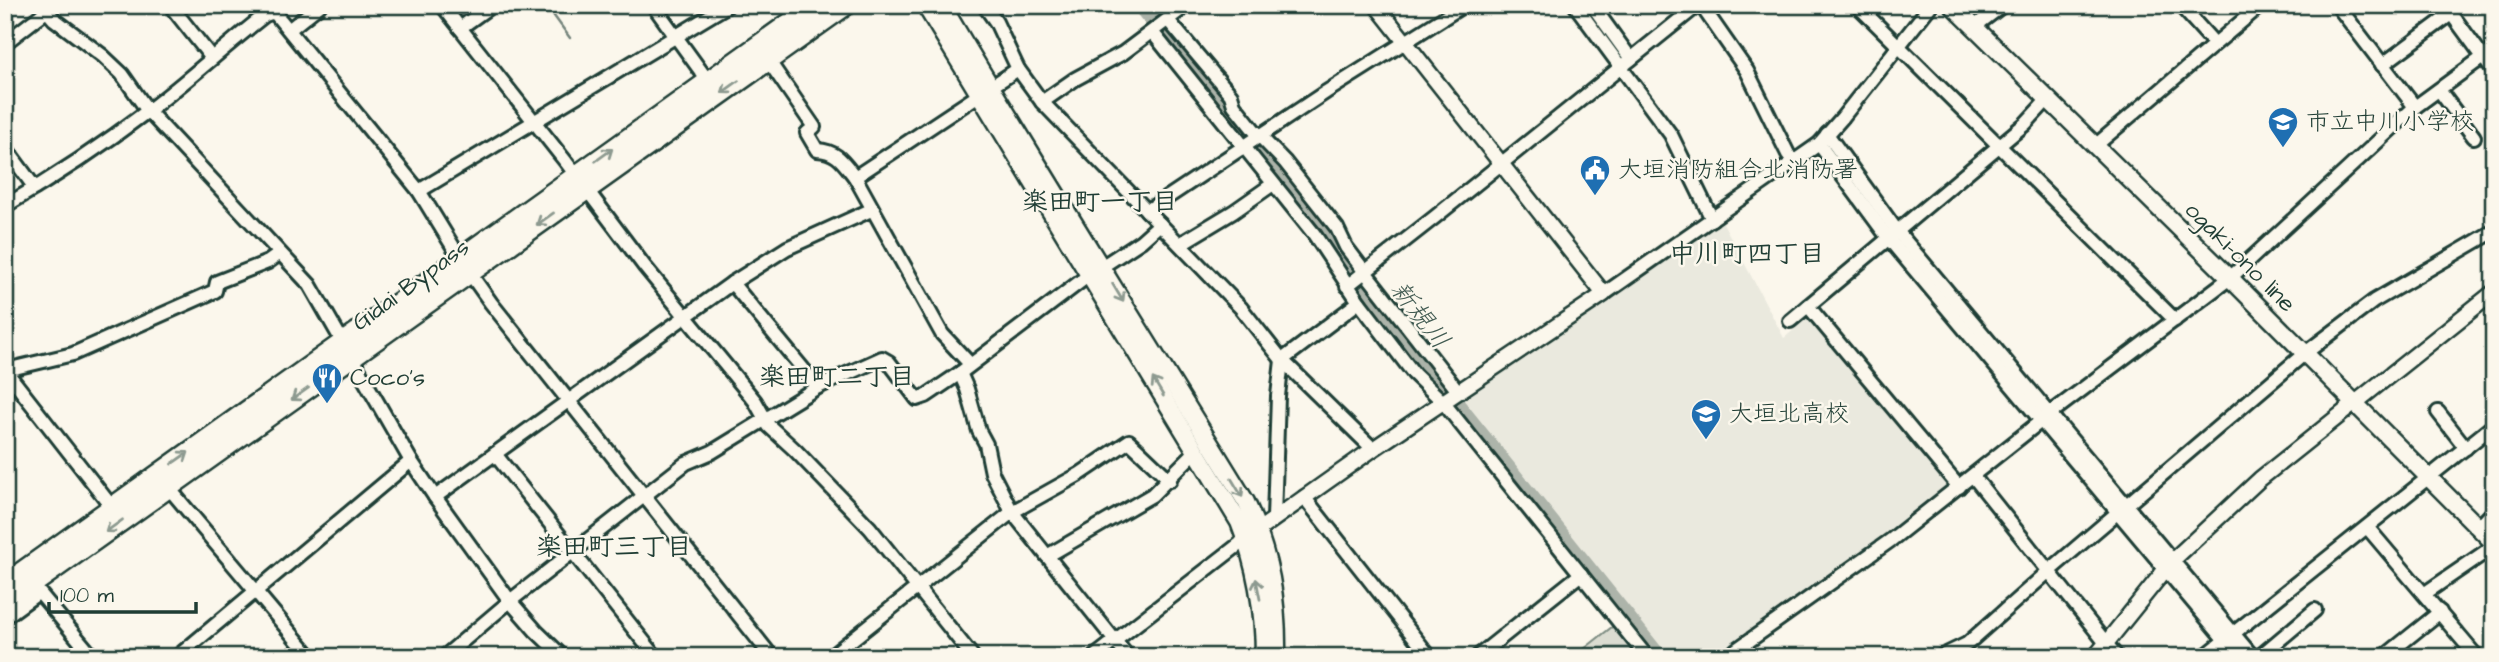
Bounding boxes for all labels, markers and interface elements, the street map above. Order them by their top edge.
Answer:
one-way arrow [721,80,740,94]
school or university icon: 市立中川小学校 [2266,105,2300,149]
place label: 市立中川小学校 [2306,105,2474,139]
one-way arrow [594,148,613,163]
public building icon: 大垣消防組合北消防署 [1578,153,1612,197]
place label: 大垣消防組合北消防署 [1618,153,1858,187]
district label: 楽田町一丁目 [1022,184,1178,220]
street label: ogaki-ono line [2176,194,2303,321]
one-way arrow [536,212,555,226]
street label: Gidai Bypass [345,231,477,340]
district label: 中川町四丁目 [1669,236,1825,272]
water label: 新規川 [1382,273,1458,357]
one-way arrow [1112,283,1126,303]
district label: 楽田町二丁目 [759,359,915,395]
restaurant icon: Coco's [310,361,344,405]
place label: Coco's [350,361,425,395]
one-way arrow [1151,377,1165,397]
one-way arrow [291,387,310,401]
school or university icon: 大垣北高校 [1689,397,1723,441]
place label: 大垣北高校 [1729,397,1849,431]
one-way arrow [170,451,189,466]
one-way arrow [1230,477,1244,497]
one-way arrow [105,518,124,533]
district label: 楽田町三丁目 [536,529,692,565]
scale bar [49,571,196,615]
one-way arrow [1251,578,1265,601]
text: 100 m [60,581,115,610]

